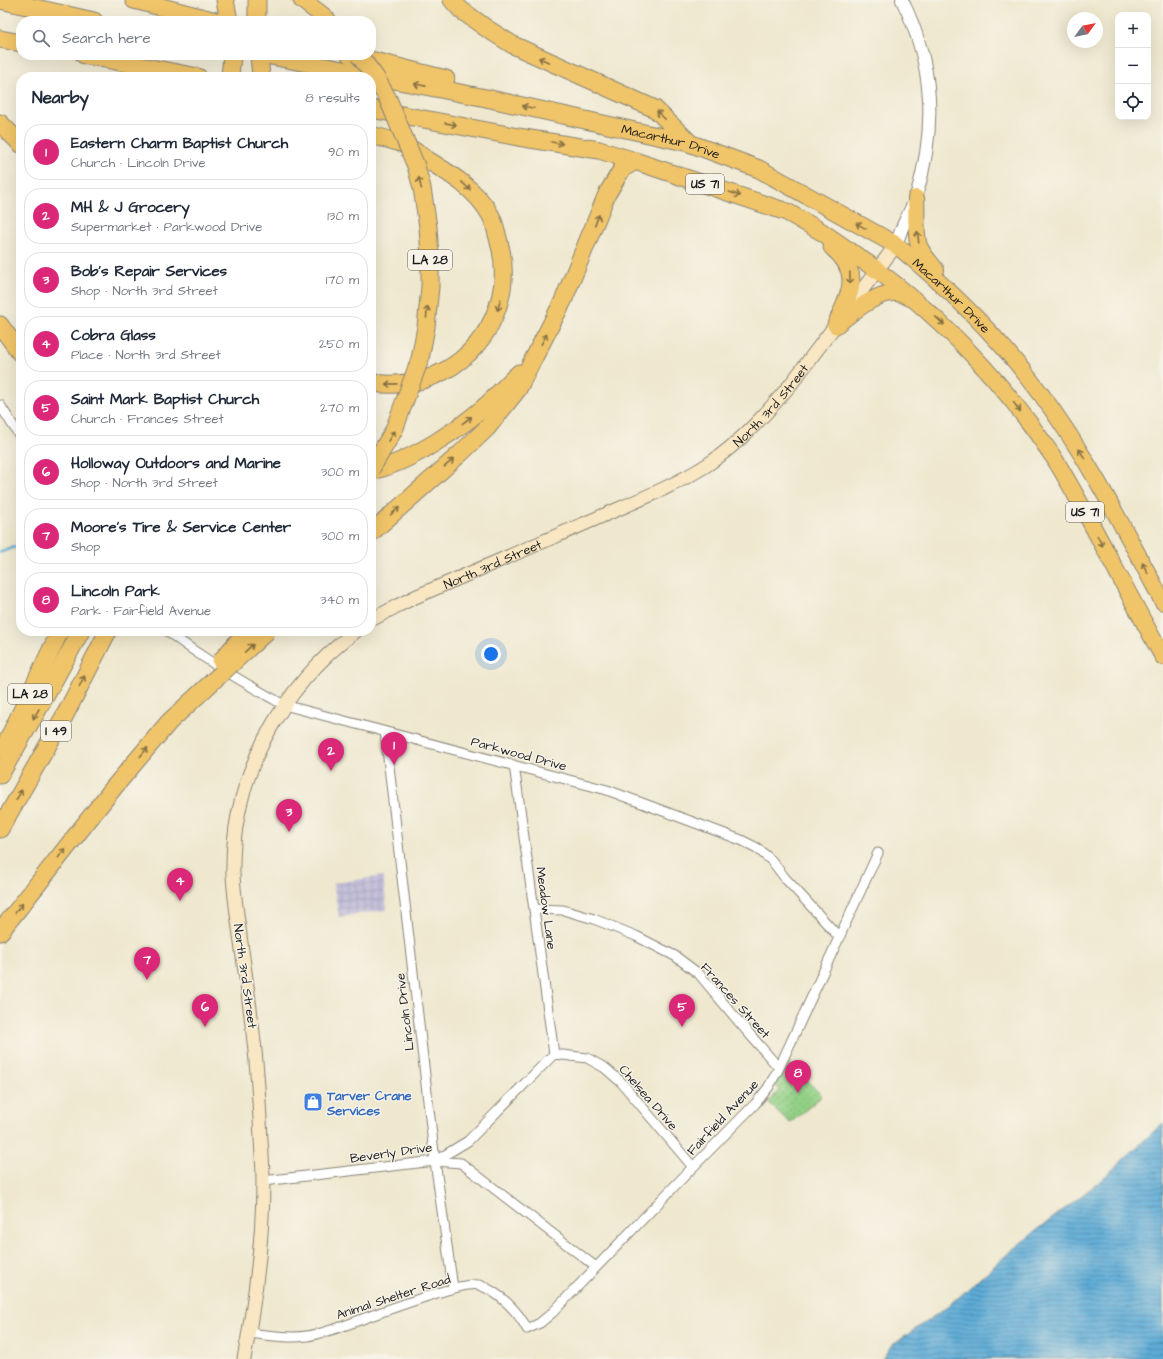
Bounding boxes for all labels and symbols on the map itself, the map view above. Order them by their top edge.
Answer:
north arrow [1067,12,1103,48]
one-way arrow [539,56,551,63]
one-way arrow [414,81,427,89]
one-way arrow [522,103,535,111]
one-way arrow [656,110,666,120]
one-way arrow [444,120,457,128]
street label: Macarthur Drive [620,120,722,164]
one-way arrow [550,139,563,147]
road number: US 71 [686,174,724,194]
one-way arrow [416,177,424,190]
one-way arrow [461,182,471,191]
one-way arrow [729,191,741,199]
one-way arrow [594,214,601,226]
one-way arrow [856,221,868,229]
one-way arrow [914,231,922,244]
road number: LA 28 [408,250,452,270]
street label: Macarthur Drive [908,254,994,337]
one-way arrow [847,272,854,285]
one-way arrow [495,298,502,311]
one-way arrow [424,306,431,319]
one-way arrow [934,317,945,326]
one-way arrow [541,333,548,345]
street label: North 3rd Street [729,360,813,451]
one-way arrow [385,380,398,388]
one-way arrow [1013,401,1022,412]
one-way arrow [461,416,472,425]
one-way arrow [387,430,395,442]
one-way arrow [1077,448,1085,460]
one-way arrow [444,459,455,468]
road number: US 71 [1066,502,1104,522]
one-way arrow [390,506,401,515]
street label: North 3rd Street [441,535,545,594]
one-way arrow [1097,535,1105,547]
one-way arrow [1140,562,1148,574]
one-way arrow [244,643,254,653]
your location [481,644,501,664]
one-way arrow [79,675,87,687]
road number: LA 28 [8,684,52,704]
one-way arrow [31,708,39,720]
road number: I 49 [41,721,71,741]
pin: 1 [381,732,407,765]
street label: Parkwood Drive [469,733,569,775]
pin: 2 [318,738,344,771]
one-way arrow [139,747,148,758]
one-way arrow [16,789,24,801]
pin: 3 [276,799,302,832]
one-way arrow [58,848,66,859]
street label: Meadow Lane [531,866,561,951]
pin: 4 [167,868,193,901]
one-way arrow [14,903,23,913]
street label: North 3rd Street [229,923,261,1030]
pin: 7 [134,947,160,980]
street label: Frances Street [696,959,775,1043]
street label: Lincoln Drive [391,972,419,1052]
pin: 6 [192,994,218,1027]
pin: 5 [669,994,695,1027]
pin: 8 [785,1060,811,1093]
street label: Chelsea Drive [615,1061,682,1134]
street label: Fairfield Avenue [683,1076,763,1160]
place label: Tarver Crane Services [326,1087,412,1120]
shop icon: Tarver Crane Services [302,1091,324,1113]
street label: Beverly Drive [349,1138,434,1169]
street label: Animal Shelter Road [334,1270,453,1324]

